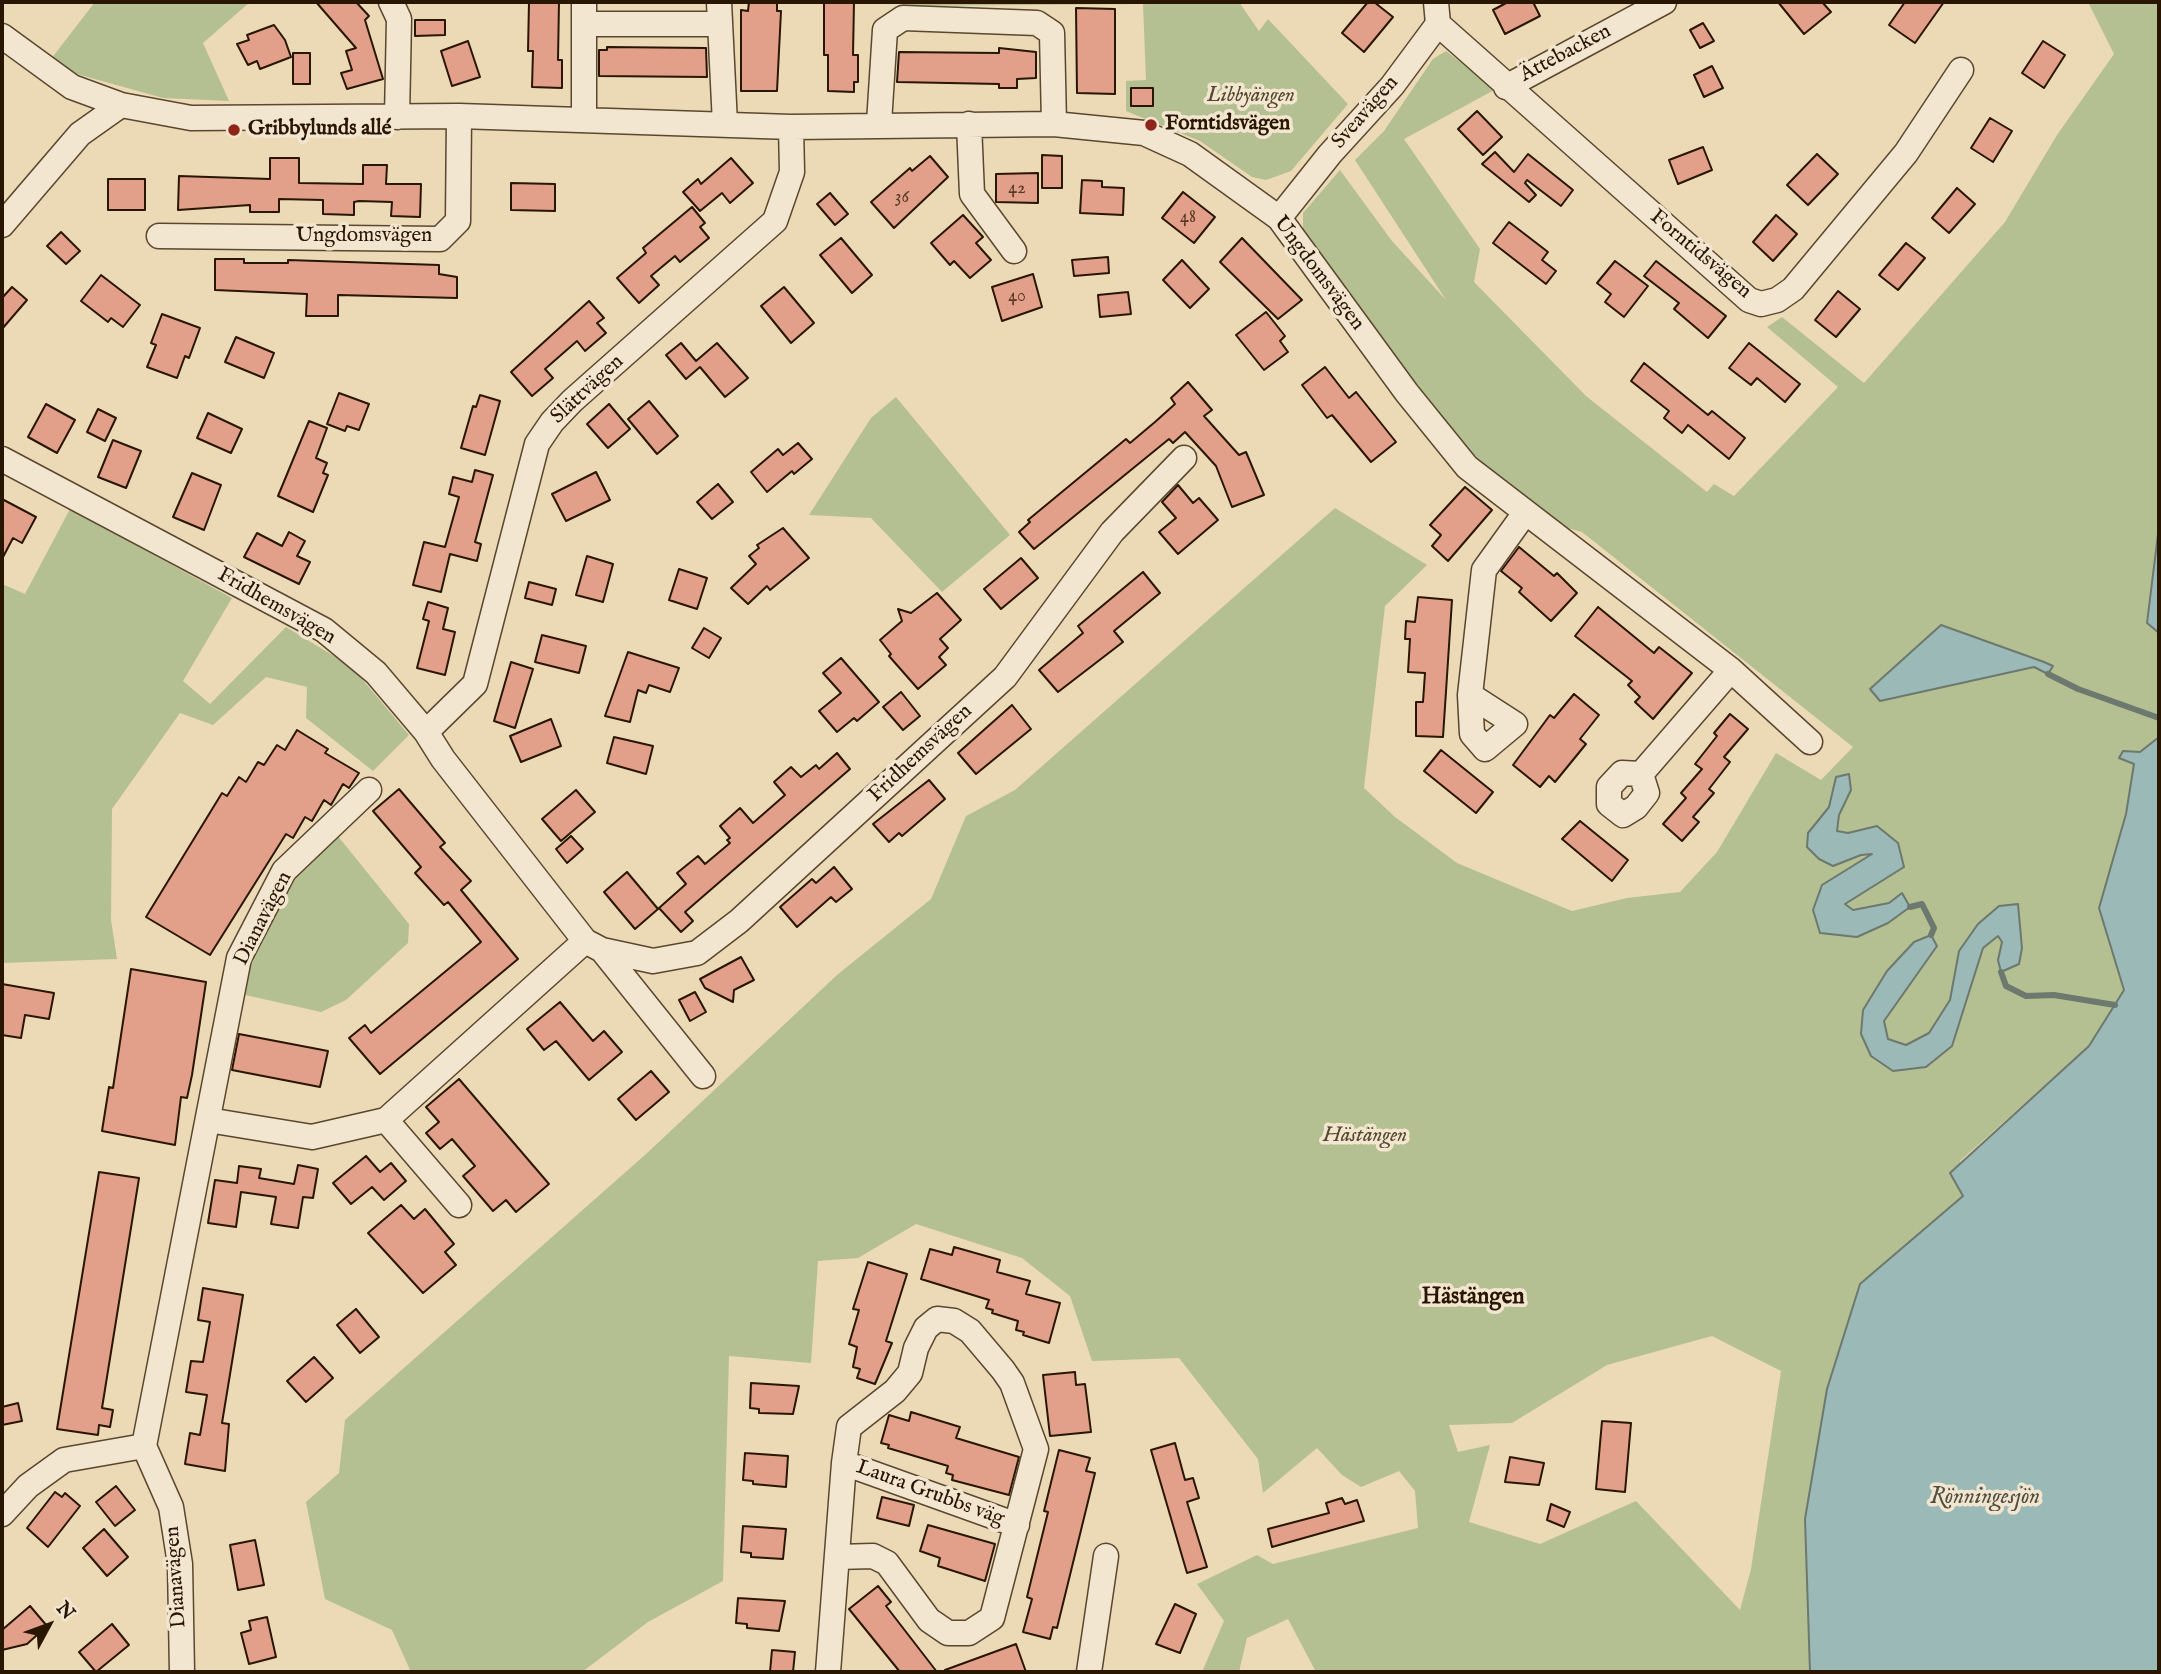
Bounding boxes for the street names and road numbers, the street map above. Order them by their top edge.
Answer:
street label: Ättebacken [1516,20,1616,88]
street label: Sveavägen [1327,71,1405,155]
street label: Forntidsvägen [1644,205,1756,305]
street label: Ungdomsvägen [1267,212,1369,336]
street label: Ungdomsvägen [296,224,432,250]
street label: Slättvägen [546,350,630,430]
street label: Fridhemsvägen [212,563,340,651]
street label: Fridhemsvägen [864,700,978,808]
street label: Dianavägen [230,868,298,970]
street label: Laura Grubbs väg [853,1456,1007,1532]
street label: Dianavägen [161,1525,193,1629]

